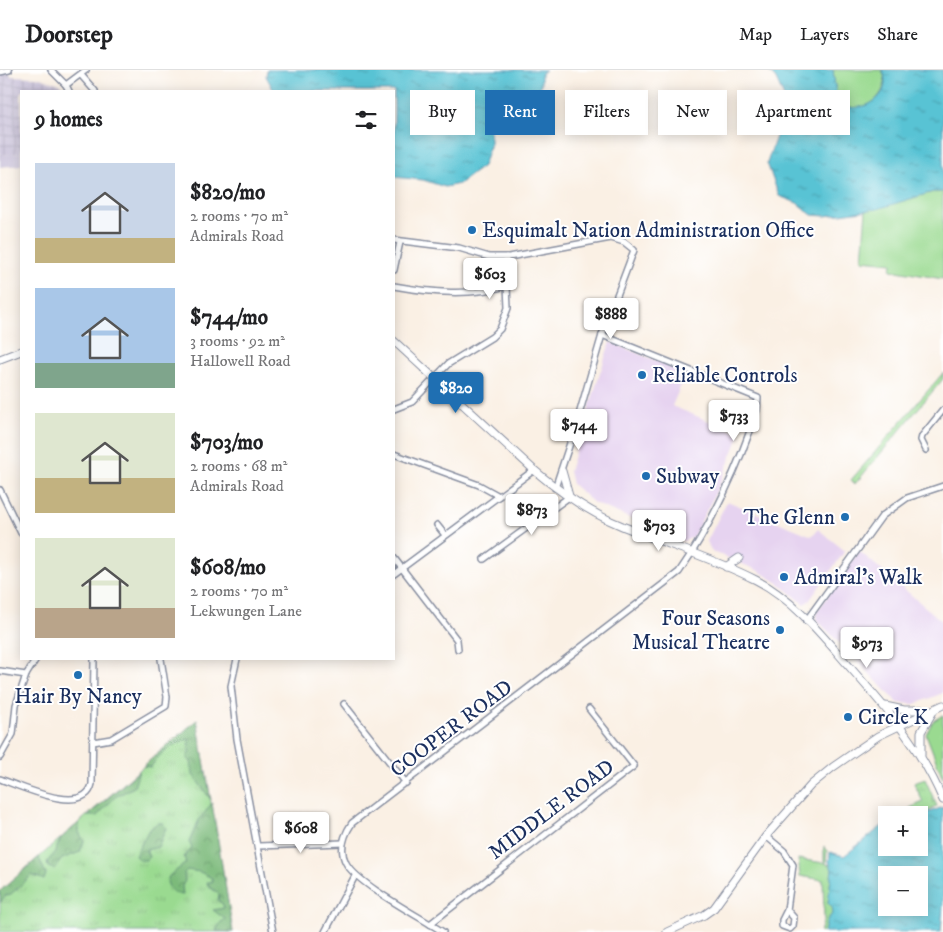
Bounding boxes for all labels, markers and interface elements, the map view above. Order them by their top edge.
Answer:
text: Doorstep [25,20,113,50]
text: Map [739,24,772,46]
text: Layers [800,24,849,46]
text: Share [877,24,918,46]
chip: Buy [410,90,475,135]
chip: Rent [485,90,555,135]
chip: Filters [565,90,648,135]
chip: New [658,90,727,135]
chip: Apartment [737,90,850,135]
icon: filters [352,106,380,134]
text: 9 homes [35,107,103,133]
text: $820/mo [190,180,265,206]
icon: home [75,183,135,243]
text: 2 rooms · 70 m² [190,206,288,226]
place label: Esquimalt Nation Administration Office [482,218,814,244]
marker: Esquimalt Nation Administration Office [466,224,478,236]
text: Admirals Road [190,226,284,246]
pin: $603 [460,258,520,300]
text: $603 [474,264,506,284]
pin: $888 [581,298,641,340]
text: $888 [595,304,627,324]
text: $744/mo [190,305,268,331]
icon: home [75,308,135,368]
text: 3 rooms · 92 m² [190,331,285,351]
text: Hallowell Road [190,351,291,371]
place label: Reliable Controls [652,363,797,389]
marker: Reliable Controls [636,369,648,381]
pin: $820 [426,372,486,414]
text: $820 [439,378,473,398]
pin: $733 [704,400,764,442]
text: $733 [719,406,749,426]
pin: $744 [549,408,609,451]
text: $744 [561,415,597,435]
text: $703/mo [190,430,263,456]
icon: home [75,433,135,493]
text: 2 rooms · 68 m² [190,456,287,476]
place label: Subway [656,464,720,490]
marker: Subway [640,470,652,482]
text: Admirals Road [190,476,284,496]
pin: $873 [502,494,562,536]
text: $873 [516,500,548,520]
place label: The Glenn [743,505,835,531]
pin: $703 [629,510,689,552]
marker: The Glenn [839,511,851,523]
text: $703 [643,516,675,536]
text: $608/mo [190,555,266,581]
icon: home [75,558,135,618]
place label: Admiral's Walk [794,565,923,591]
marker: Admiral's Walk [778,571,790,583]
text: 2 rooms · 70 m² [190,581,288,601]
text: Lekwungen Lane [190,601,302,621]
place label: Four Seasons Musical Theatre [632,606,770,656]
marker: Four Seasons Musical Theatre [774,624,786,636]
pin: $973 [837,626,897,669]
text: $973 [851,633,883,653]
marker: Hair By Nancy [72,669,84,681]
street label: COOPER ROAD [385,674,518,783]
place label: Hair By Nancy [14,684,143,710]
place label: Circle K [858,705,929,731]
marker: Circle K [842,711,854,723]
street label: MIDDLE ROAD [484,754,620,866]
map controls [878,806,928,916]
button: + [878,806,928,856]
pin: $608 [271,812,331,854]
text: $608 [284,818,318,838]
button: − [878,866,928,916]

